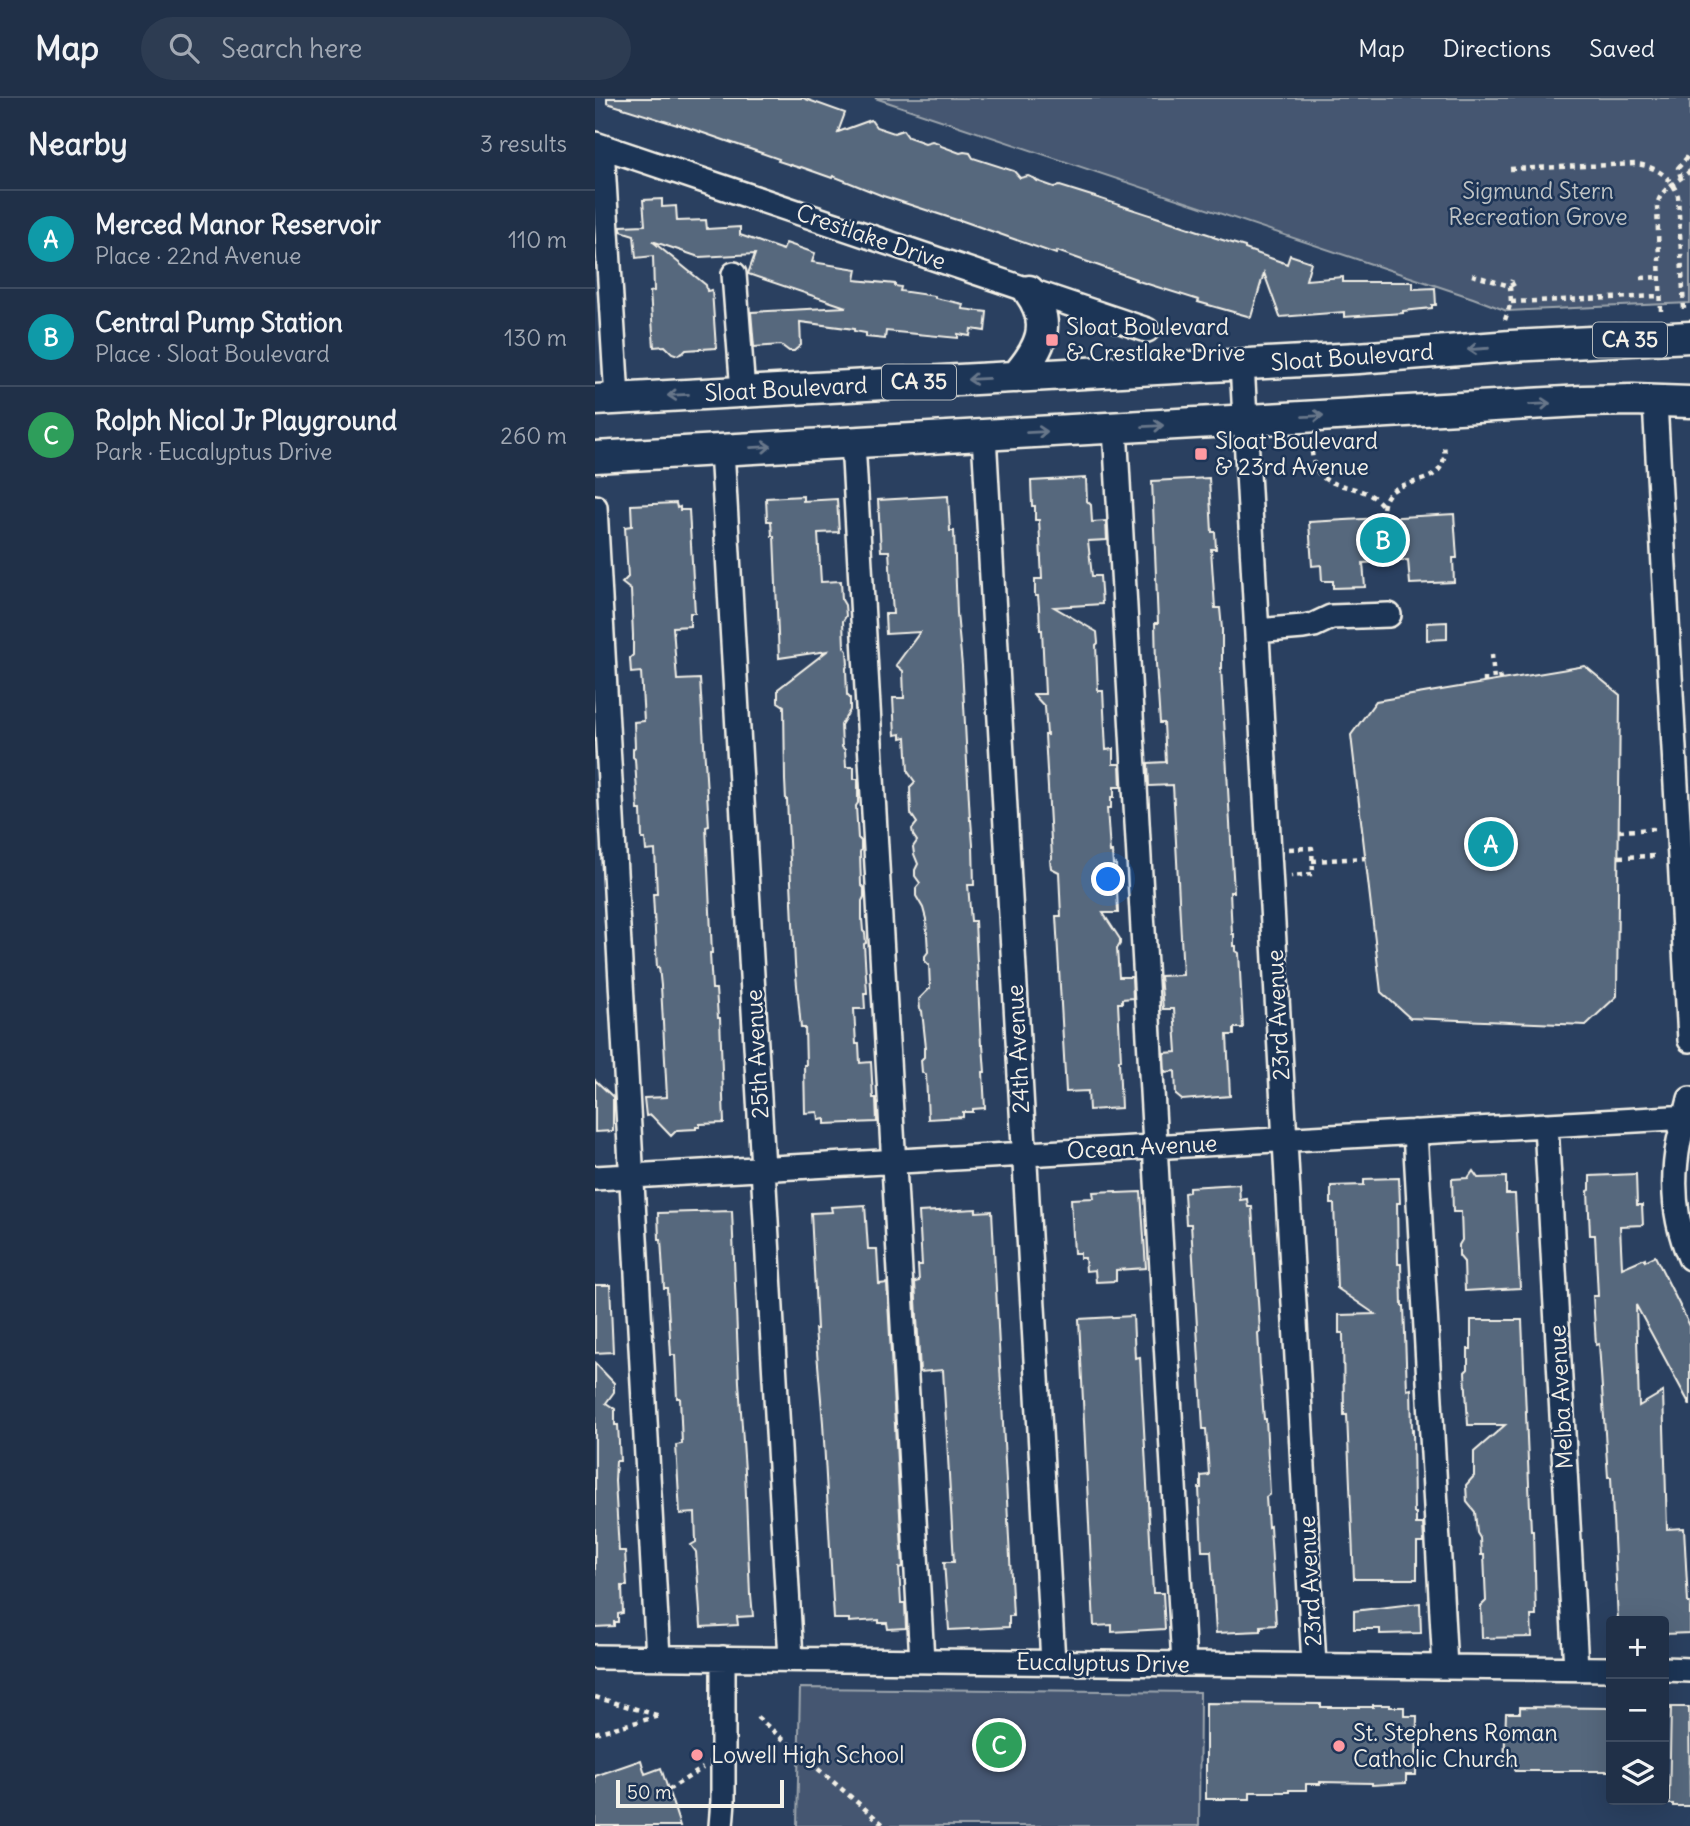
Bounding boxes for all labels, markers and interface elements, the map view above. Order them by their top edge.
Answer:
search box [141,17,631,80]
text: Map [35,27,99,69]
icon: search [165,29,203,67]
text: Search here [221,32,362,65]
text: Map [1358,33,1405,63]
text: Directions [1443,33,1551,63]
text: Saved [1589,33,1655,63]
text: Nearby [28,125,128,163]
text: 3 results [480,129,567,158]
park label: Sigmund Stern Recreation Grove [1448,176,1628,231]
street label: Crestlake Drive [792,197,950,276]
text: Merced Manor Reservoir [95,208,381,241]
text: A [44,225,58,254]
text: 110 m [508,225,567,254]
text: Place · 22nd Avenue [95,241,301,270]
text: Central Pump Station [95,306,343,339]
place label: Sloat Boulevard & Crestlake Drive [1066,312,1245,367]
road number: CA 35 [1593,322,1667,358]
text: B [43,323,59,352]
text: 130 m [504,323,567,352]
marker: Sloat Boulevard & Crestlake Drive [1044,332,1060,348]
street label: Sloat Boulevard [1270,336,1434,377]
text: Place · Sloat Boulevard [95,339,330,368]
one-way arrow [1467,343,1489,356]
road number: CA 35 [882,364,956,400]
street label: Sloat Boulevard [704,370,868,407]
one-way arrow [967,372,990,385]
one-way arrow [667,389,690,402]
one-way arrow [1529,397,1552,410]
text: Rolph Nicol Jr Playground [95,404,397,437]
one-way arrow [1301,410,1324,423]
one-way arrow [1141,419,1164,432]
text: C [43,421,59,450]
text: 260 m [500,421,567,450]
one-way arrow [1025,425,1048,438]
place label: Sloat Boulevard & 23rd Avenue [1215,426,1378,481]
text: Park · Eucalyptus Drive [95,437,332,466]
one-way arrow [749,441,772,454]
marker: Sloat Boulevard & 23rd Avenue [1193,446,1209,462]
pin: B [1360,514,1406,566]
pin: A [1468,818,1514,870]
your location [1091,862,1125,896]
street label: 23rd Avenue [1260,949,1295,1081]
street label: 24th Avenue [1000,984,1035,1114]
street label: 25th Avenue [739,989,774,1119]
street label: Ocean Avenue [1066,1128,1218,1165]
street label: Melba Avenue [1542,1324,1579,1470]
street label: 23rd Avenue [1292,1515,1327,1647]
map controls [1606,1616,1669,1805]
button: + [1606,1616,1669,1679]
street label: Eucalyptus Drive [1016,1646,1190,1679]
button: − [1606,1679,1669,1742]
place label: St. Stephens Roman Catholic Church [1353,1718,1558,1773]
pin: C [976,1719,1022,1771]
marker: St. Stephens Roman Catholic Church [1331,1738,1347,1754]
place label: Lowell High School [711,1740,904,1769]
button: layers [1606,1742,1669,1805]
marker: Lowell High School [689,1747,705,1763]
scale bar [616,1777,784,1809]
text: 50 m [627,1780,672,1804]

